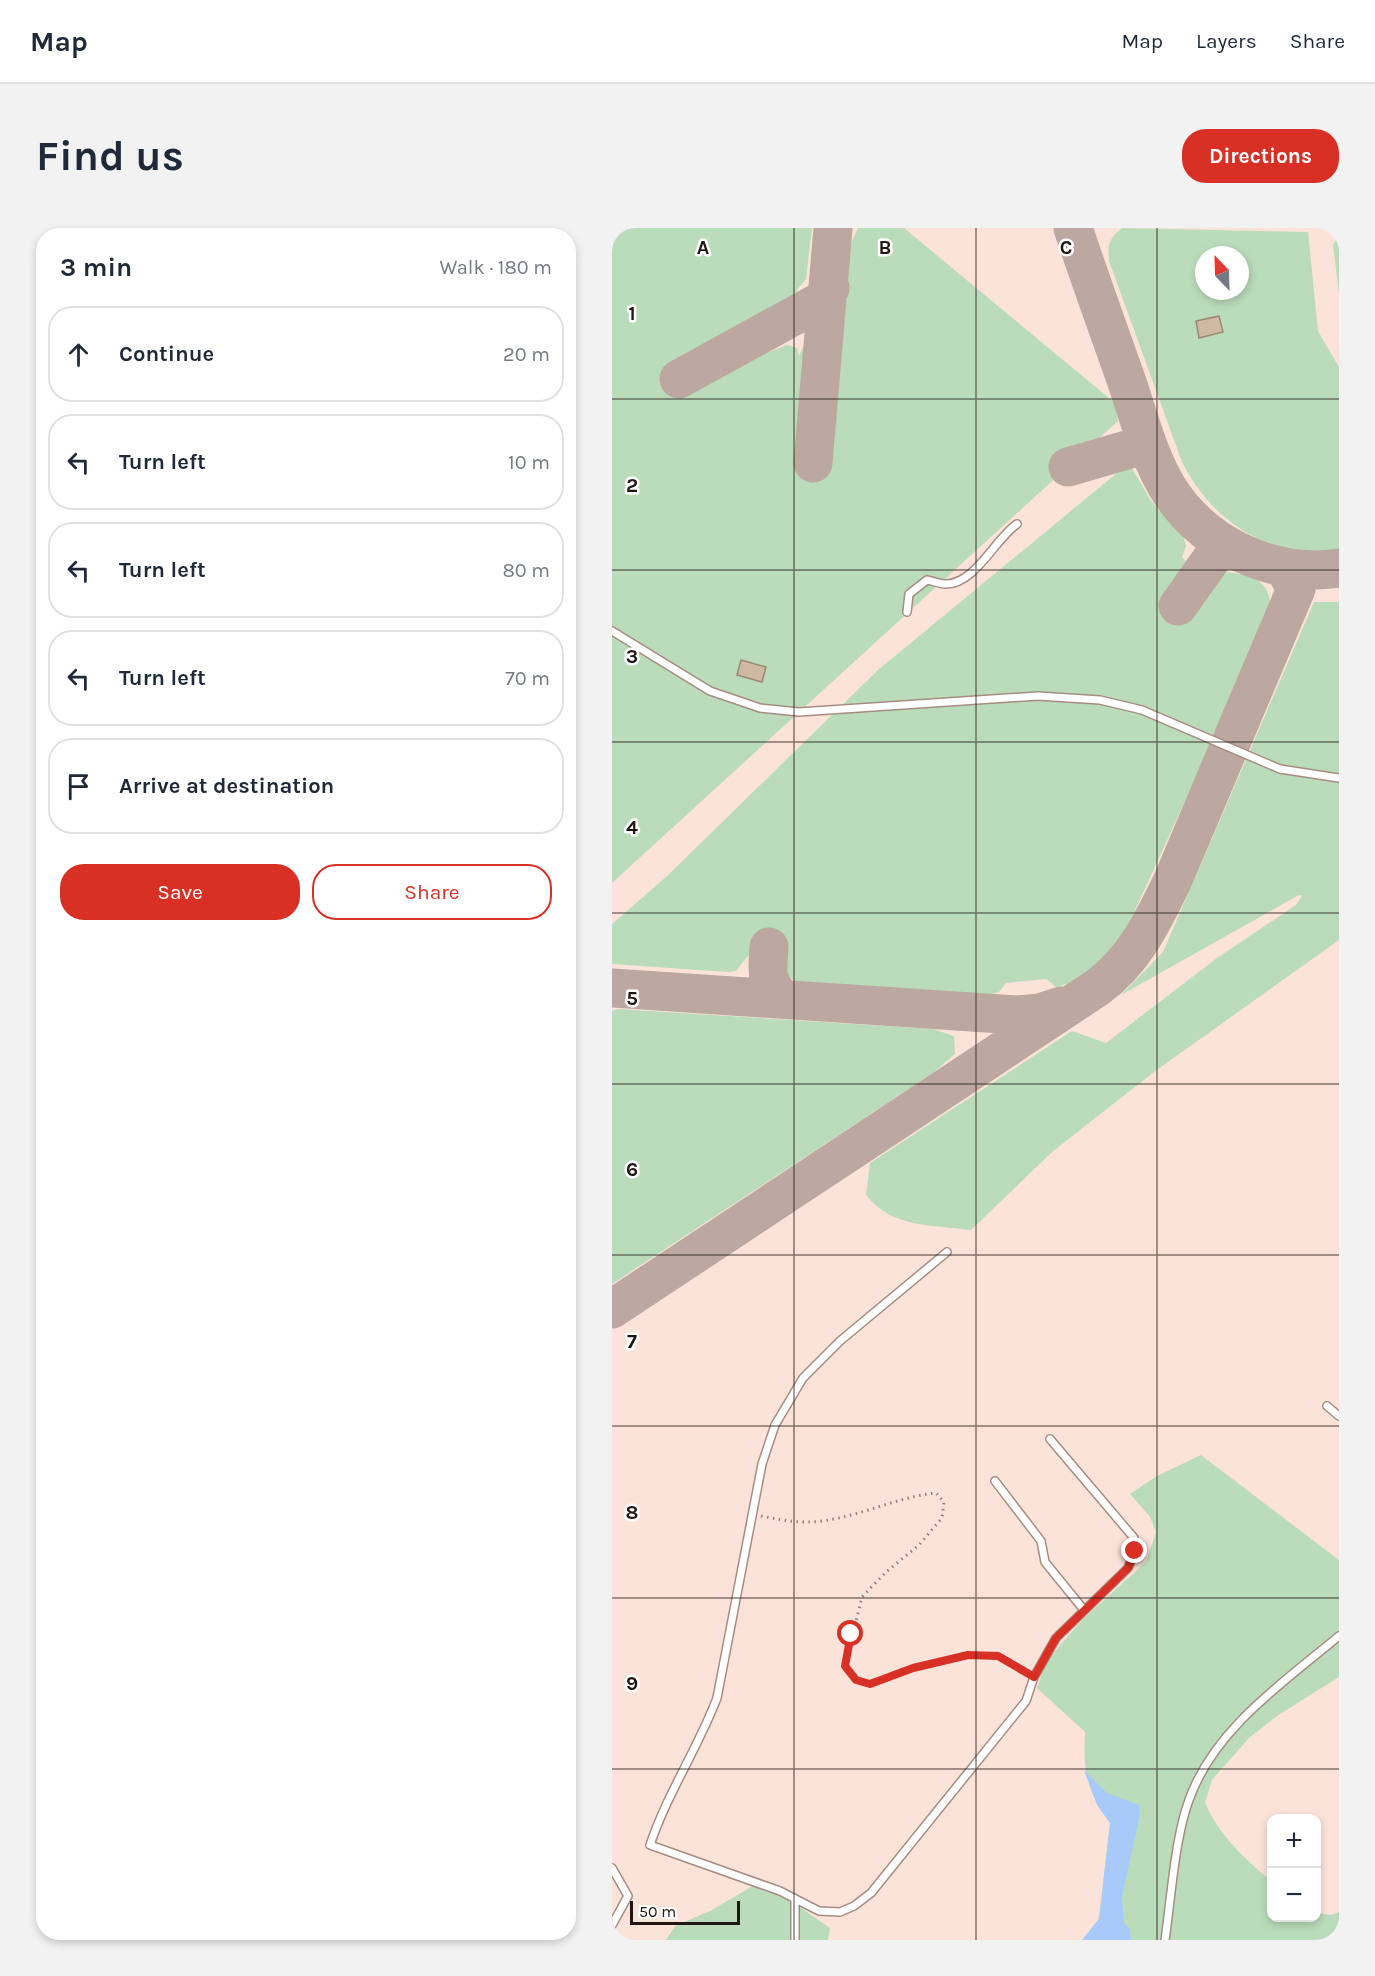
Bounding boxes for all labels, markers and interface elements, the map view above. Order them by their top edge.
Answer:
text: Map [30,25,88,58]
text: Map [1121,29,1163,53]
text: Layers [1196,29,1257,53]
text: Share [1290,29,1345,53]
button: Directions [1182,129,1339,183]
text: Find us [36,131,184,181]
text: A [697,236,710,259]
text: B [879,236,891,259]
text: C [1060,236,1072,259]
north arrow [1195,246,1249,300]
text: 3 min [60,252,132,283]
text: Walk · 180 m [440,256,552,279]
text: 1 [628,302,636,325]
icon: ahead [62,338,95,371]
text: Continue [119,341,214,367]
text: 20 m [503,343,550,366]
icon: left [62,446,95,479]
text: Turn left [119,449,206,475]
text: 10 m [508,451,550,474]
text: 2 [626,474,638,497]
icon: left [62,554,95,587]
text: Turn left [119,557,206,583]
text: 80 m [502,559,550,582]
text: 3 [626,645,638,668]
icon: left [62,662,95,695]
text: Turn left [119,665,206,691]
text: 70 m [505,667,550,690]
icon: arrive [62,770,95,803]
text: Arrive at destination [119,773,334,799]
text: 4 [626,816,638,839]
button: Save [60,864,300,920]
button: Share [312,864,552,920]
text: 5 [626,987,638,1010]
text: 6 [626,1158,638,1181]
text: 7 [627,1330,637,1353]
text: 8 [626,1501,638,1524]
route end [1121,1537,1147,1563]
route start [837,1620,863,1646]
text: 9 [626,1672,638,1695]
map controls [1267,1814,1321,1922]
button: + [1267,1814,1321,1868]
button: − [1267,1868,1321,1922]
scale bar [630,1898,740,1926]
text: 50 m [639,1902,676,1921]

